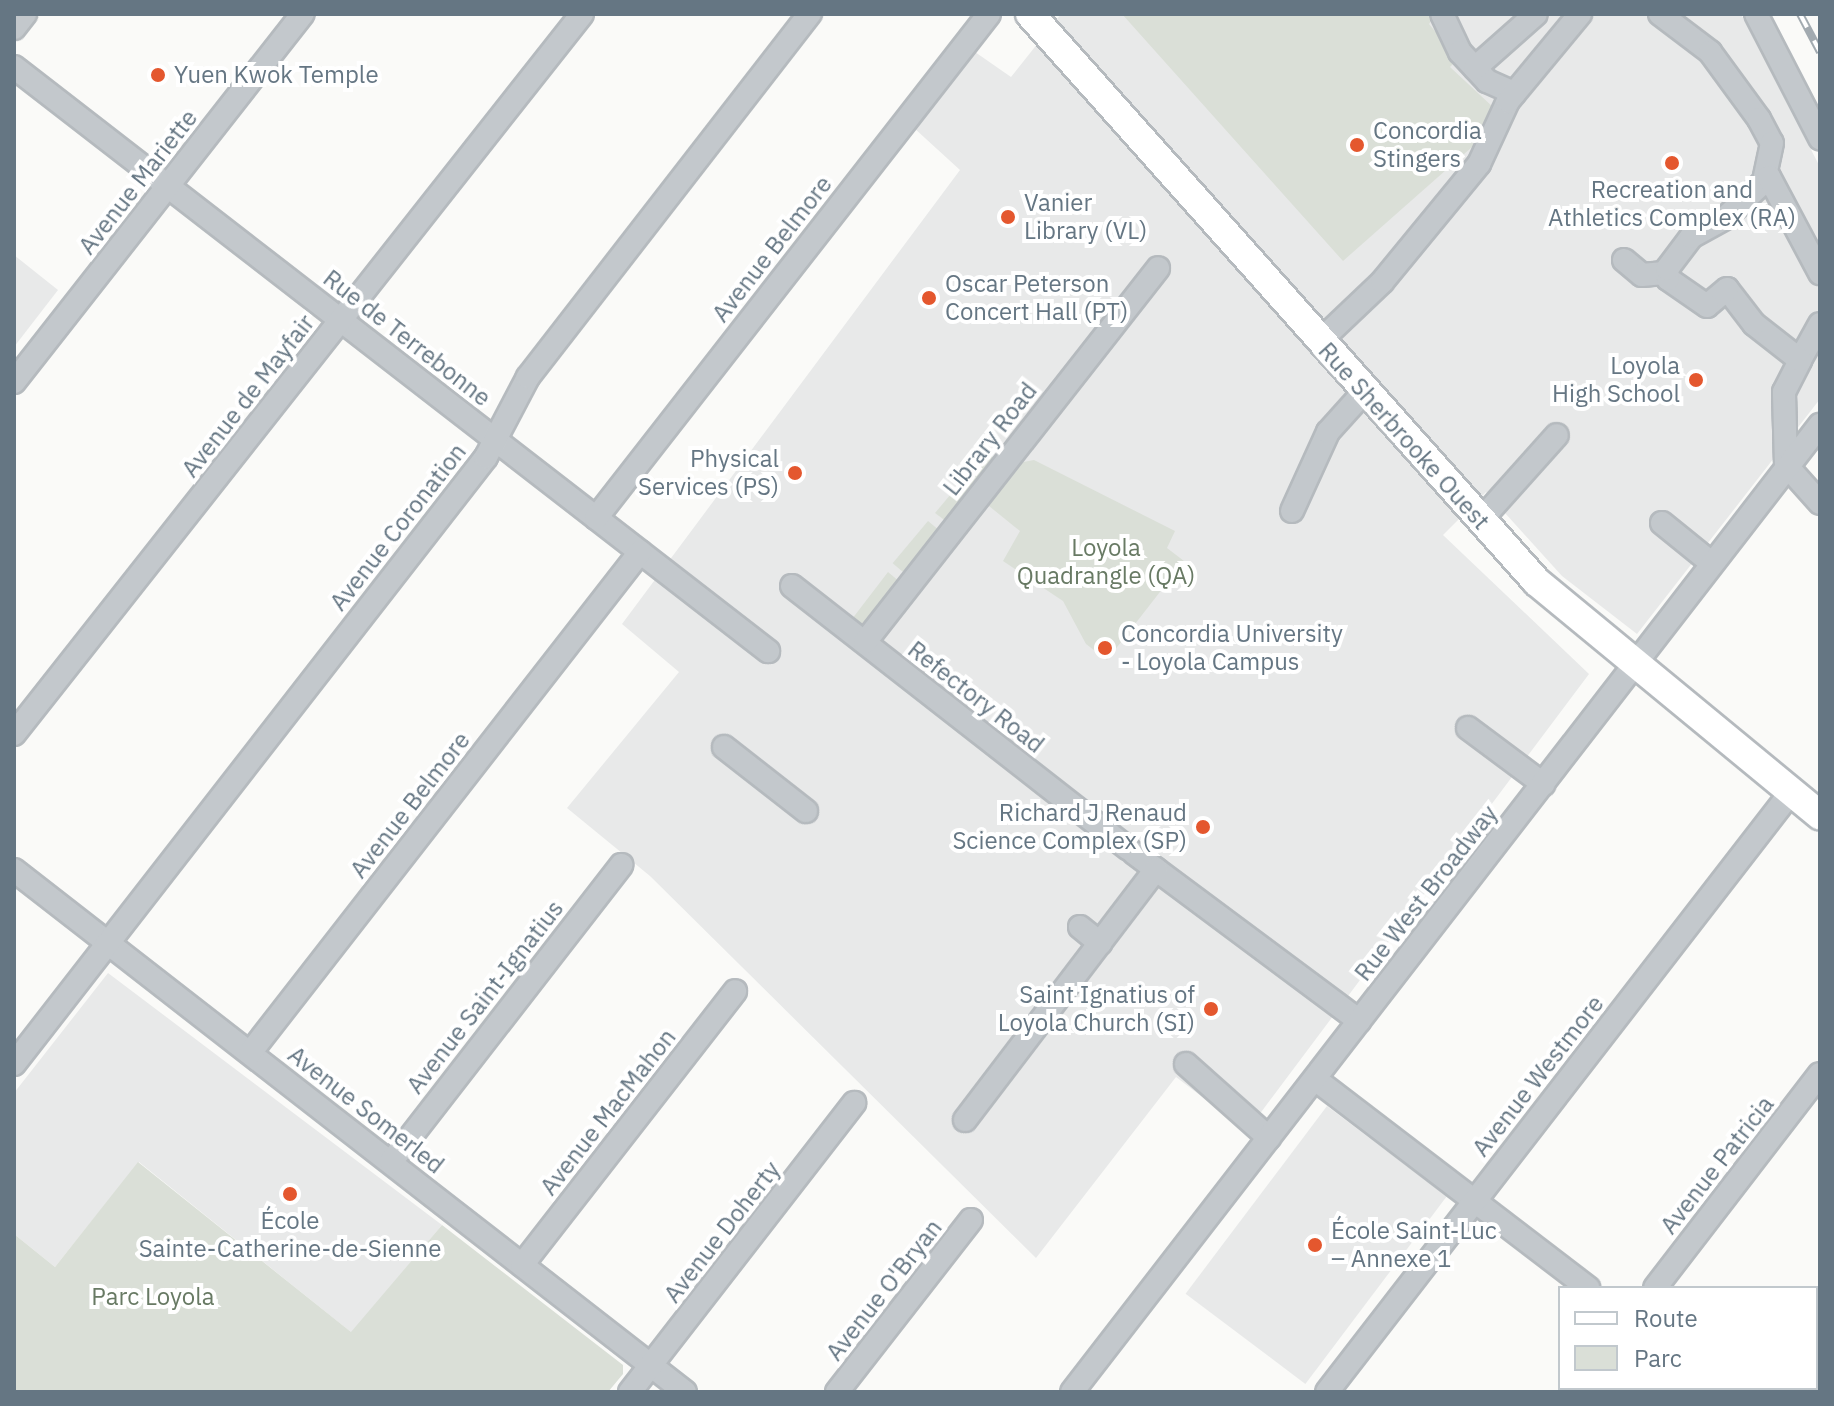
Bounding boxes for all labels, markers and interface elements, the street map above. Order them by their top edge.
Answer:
place label: Yuen Kwok Temple [174,61,379,89]
marker: Yuen Kwok Temple [149,66,167,84]
street label: Avenue Mariette [73,104,203,260]
place label: Concordia Stingers [1373,117,1482,173]
marker: Concordia Stingers [1348,136,1366,154]
marker: Recreation and Athletics Complex (RA) [1663,154,1681,172]
street label: Avenue Belmore [706,170,838,328]
place label: Recreation and Athletics Complex (RA) [1548,176,1796,232]
place label: Vanier Library (VL) [1024,189,1147,245]
marker: Vanier Library (VL) [999,208,1017,226]
street label: Rue de Terrebonne [318,264,496,412]
place label: Oscar Peterson Concert Hall (PT) [945,270,1128,326]
marker: Oscar Peterson Concert Hall (PT) [920,289,938,307]
street label: Avenue de Mayfair [176,309,320,483]
street label: Rue Sherbrooke Ouest [1312,337,1496,535]
place label: Loyola High School [1552,352,1680,408]
marker: Loyola High School [1687,371,1705,389]
street label: Library Road [937,377,1043,501]
street label: Avenue Coronation [324,438,472,616]
place label: Physical Services (PS) [638,445,779,501]
marker: Physical Services (PS) [786,464,804,482]
park label: Loyola Quadrangle (QA) [1017,534,1195,590]
place label: Concordia University - Loyola Campus [1121,620,1343,676]
street label: Refectory Road [902,635,1050,759]
marker: Concordia University - Loyola Campus [1096,639,1114,657]
street label: Avenue Belmore [344,726,476,884]
place label: Richard J Renaud Science Complex (SP) [952,799,1187,855]
street label: Rue West Broadway [1348,799,1504,987]
marker: Richard J Renaud Science Complex (SP) [1194,818,1212,836]
street label: Avenue Saint-Ignatius [401,895,569,1099]
place label: Saint Ignatius of Loyola Church (SI) [998,981,1195,1037]
street label: Avenue Westmore [1466,990,1610,1162]
marker: Saint Ignatius of Loyola Church (SI) [1202,1000,1220,1018]
street label: Avenue MacMahon [534,1023,682,1201]
street label: Avenue Somerled [282,1040,450,1180]
street label: Avenue Patricia [1654,1090,1780,1240]
street label: Avenue Doherty [658,1156,786,1308]
marker: École Sainte-Catherine-de-Sienne [281,1185,299,1203]
place label: École Sainte-Catherine-de-Sienne [139,1207,441,1263]
street label: Avenue O'Bryan [820,1214,948,1366]
place label: École Saint-Luc – Annexe 1 [1331,1217,1497,1273]
marker: École Saint-Luc – Annexe 1 [1306,1236,1324,1254]
park label: Parc Loyola [91,1283,215,1311]
legend [1558,1286,1818,1390]
text: Route [1634,1302,1698,1334]
text: Parc [1634,1342,1682,1374]

